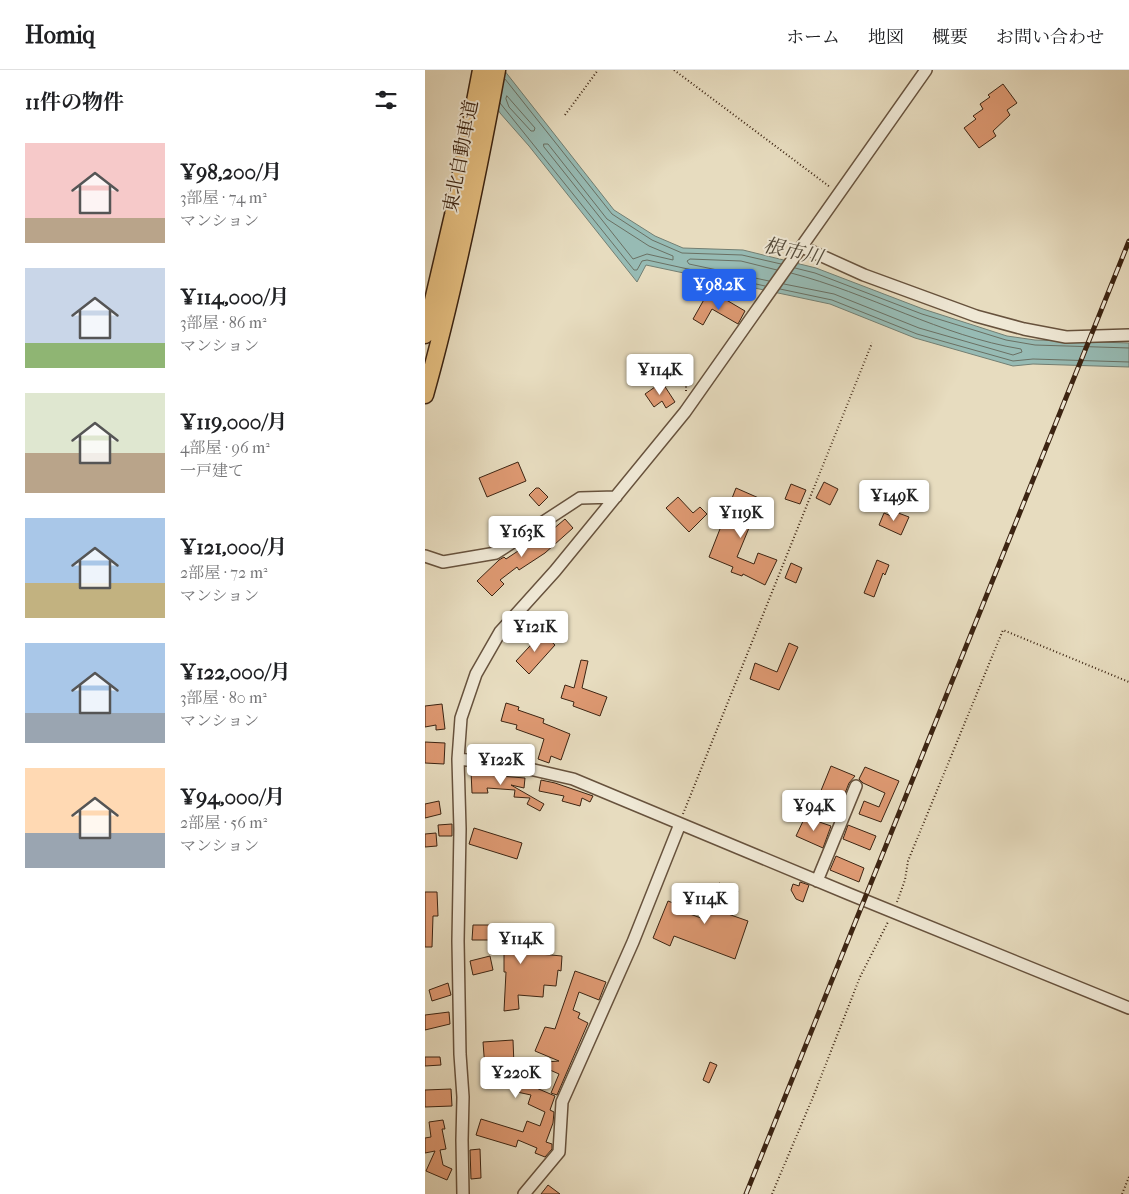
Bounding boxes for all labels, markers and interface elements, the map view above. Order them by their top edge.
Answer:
text: Homiq [25,21,95,49]
text: ホーム [786,27,840,48]
text: 地図 [868,27,904,48]
text: 概要 [932,27,968,48]
text: お問い合わせ [996,27,1104,48]
icon: filters [372,86,400,114]
text: 11件の物件 [25,90,124,114]
street label: 東北自動車道 [439,98,483,214]
text: ¥98,200/月 [180,160,282,184]
icon: home [65,163,125,223]
text: 3部屋 · 74 m² [180,188,267,207]
text: マンション [180,211,259,230]
water label: 根市川 [761,234,827,270]
pin: ¥98.2K [678,268,760,311]
text: ¥98.2K [693,275,745,294]
text: ¥114,000/月 [180,285,290,309]
icon: home [65,288,125,348]
text: 3部屋 · 86 m² [180,313,267,332]
text: マンション [180,336,259,355]
pin: ¥114K [625,354,695,396]
text: ¥114K [638,360,682,379]
text: ¥119,000/月 [180,410,288,434]
icon: home [65,413,125,473]
text: 4部屋 · 96 m² [180,438,270,457]
text: 一戸建て [180,461,244,480]
pin: ¥149K [859,480,929,522]
text: ¥149K [870,486,918,505]
pin: ¥119K [706,496,776,539]
text: ¥119K [719,503,763,522]
pin: ¥163K [487,516,557,558]
text: ¥163K [500,522,544,541]
text: ¥121,000/月 [180,535,287,559]
icon: home [65,538,125,598]
text: 2部屋 · 72 m² [180,563,267,582]
text: マンション [180,586,259,605]
pin: ¥121K [500,610,570,653]
text: ¥121K [513,617,557,636]
text: ¥122,000/月 [180,660,291,684]
icon: home [65,663,125,723]
text: 3部屋 · 80 m² [180,688,267,707]
text: マンション [180,711,259,730]
pin: ¥122K [466,744,536,786]
text: ¥122K [478,750,524,769]
text: ¥94,000/月 [180,785,285,809]
icon: home [65,788,125,848]
pin: ¥94K [784,790,844,832]
text: ¥94K [793,796,835,815]
text: 2部屋 · 56 m² [180,813,267,832]
text: マンション [180,836,259,855]
pin: ¥114K [670,882,740,925]
text: ¥114K [683,889,727,908]
pin: ¥114K [486,922,556,965]
text: ¥114K [499,929,543,948]
pin: ¥220K [481,1056,551,1099]
text: ¥220K [491,1063,541,1082]

